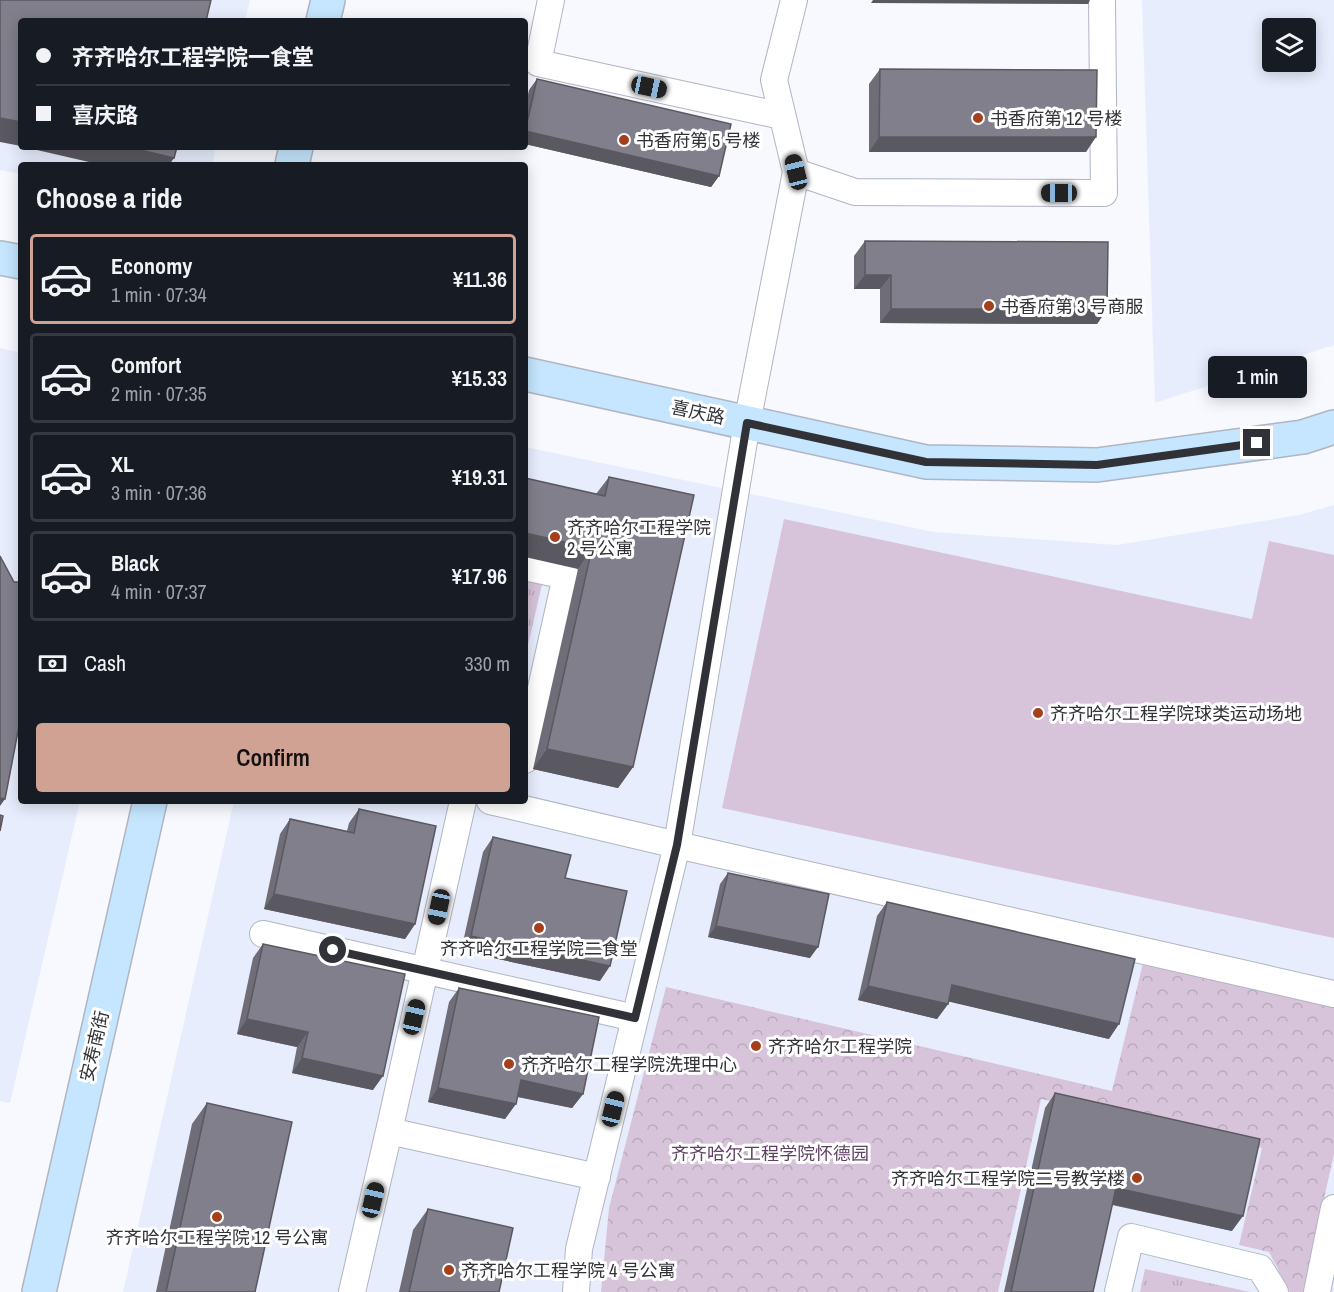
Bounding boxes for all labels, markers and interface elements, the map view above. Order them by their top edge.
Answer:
map controls [1262,18,1316,72]
button: layers [1262,18,1316,72]
text: 齐齐哈尔工程学院一食堂 [72,42,314,72]
car [630,74,668,100]
text: 喜庆路 [72,100,138,130]
place label: 书香府第 12 号楼 [990,106,1123,131]
marker: 书香府第 12 号楼 [971,111,985,125]
place label: 书香府第 5 号楼 [636,128,760,153]
marker: 书香府第 5 号楼 [617,133,631,147]
car [783,152,809,192]
text: Choose a ride [36,180,182,216]
car [1041,184,1077,202]
text: Economy [111,251,192,281]
icon: car [39,252,93,306]
text: ¥11.36 [453,264,507,294]
text: 1 min · 07:34 [111,281,207,308]
place label: 书香府第 3 号商服 [1001,294,1143,319]
marker: 书香府第 3 号商服 [982,299,996,313]
text: Comfort [111,350,181,380]
icon: car [39,351,93,405]
callout: 1 min [1208,356,1306,398]
text: ¥15.33 [452,363,507,393]
text: 1 min [1236,363,1279,390]
text: 2 min · 07:35 [111,380,207,407]
street label: 喜庆路 [669,394,727,430]
route end [1243,429,1270,456]
text: XL [111,449,134,479]
icon: car [39,450,93,504]
text: ¥19.31 [452,462,507,492]
text: 3 min · 07:36 [111,479,207,506]
place label: 齐齐哈尔工程学院 2 号公寓 [567,515,711,561]
marker: 齐齐哈尔工程学院 2 号公寓 [548,530,562,544]
text: Black [111,548,159,578]
icon: car [39,549,93,603]
text: ¥17.96 [452,561,507,591]
text: 4 min · 07:37 [111,578,207,605]
icon: cash [36,647,69,680]
text: Cash [84,648,126,678]
text: 330 m [464,650,510,677]
place label: 齐齐哈尔工程学院球类运动场地 [1050,701,1302,726]
marker: 齐齐哈尔工程学院球类运动场地 [1031,706,1045,720]
button: Confirm [36,723,510,792]
car [426,888,452,926]
marker: 齐齐哈尔工程学院二食堂 [532,921,546,935]
route start [319,936,346,963]
place label: 齐齐哈尔工程学院二食堂 [440,936,638,961]
car [401,997,427,1037]
street label: 安寿南街 [74,1008,114,1084]
place label: 齐齐哈尔工程学院 [768,1034,912,1059]
marker: 齐齐哈尔工程学院 [749,1039,763,1053]
place label: 齐齐哈尔工程学院洗理中心 [521,1052,737,1077]
marker: 齐齐哈尔工程学院洗理中心 [502,1057,516,1071]
car [600,1089,626,1129]
park label: 齐齐哈尔工程学院怀德园 [671,1141,869,1166]
place label: 齐齐哈尔工程学院二号教学楼 [891,1166,1125,1191]
marker: 齐齐哈尔工程学院二号教学楼 [1130,1171,1144,1185]
car [360,1180,386,1220]
marker: 齐齐哈尔工程学院 12 号公寓 [210,1210,224,1224]
place label: 齐齐哈尔工程学院 12 号公寓 [106,1225,328,1250]
place label: 齐齐哈尔工程学院 4 号公寓 [461,1258,675,1283]
marker: 齐齐哈尔工程学院 4 号公寓 [442,1263,456,1277]

